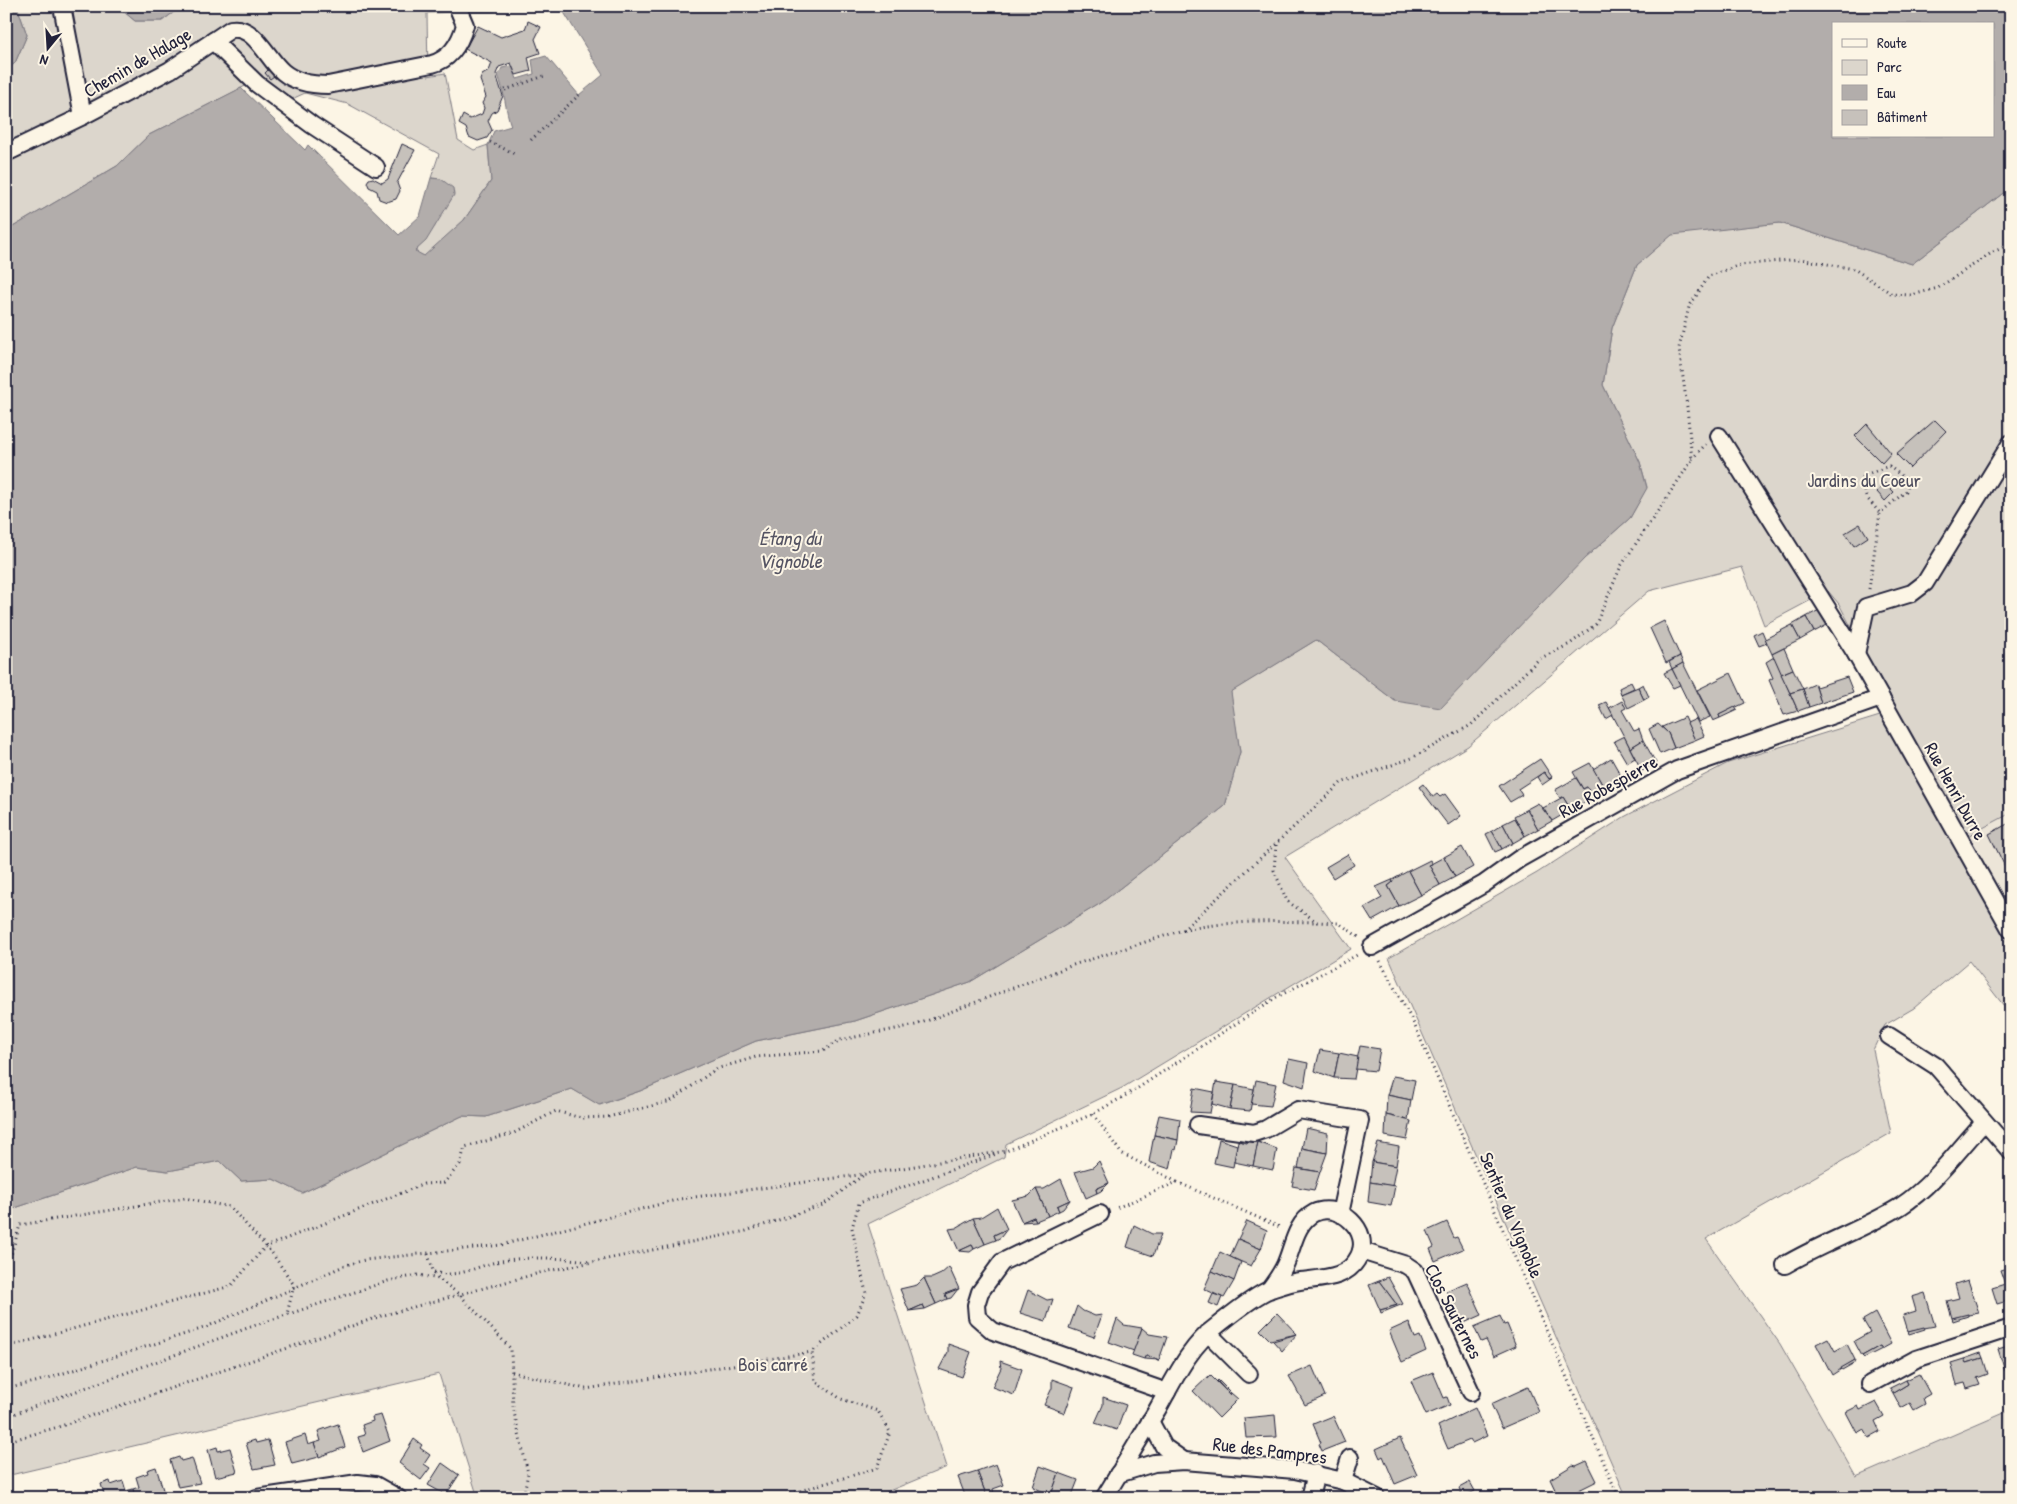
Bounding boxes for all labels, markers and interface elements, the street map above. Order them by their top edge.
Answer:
street label: Chemin de Halage [78,20,196,103]
north arrow [22,22,72,72]
legend [1832,22,1994,138]
text: Route [1877,32,1907,53]
text: N [37,50,50,71]
text: Parc [1877,56,1902,77]
text: Eau [1877,82,1896,103]
text: Bâtiment [1877,106,1928,127]
park label: Jardins du Coeur [1807,467,1922,493]
water label: Étang du Vignoble [758,524,823,575]
street label: Rue Henri Durre [1918,737,1994,845]
street label: Rue Robespierre [1554,748,1662,824]
street label: Sentier du Vignoble [1474,1148,1550,1282]
street label: Clos Sauternes [1419,1259,1489,1363]
park label: Bois carré [738,1351,809,1377]
street label: Rue des Pampres [1212,1430,1328,1470]

